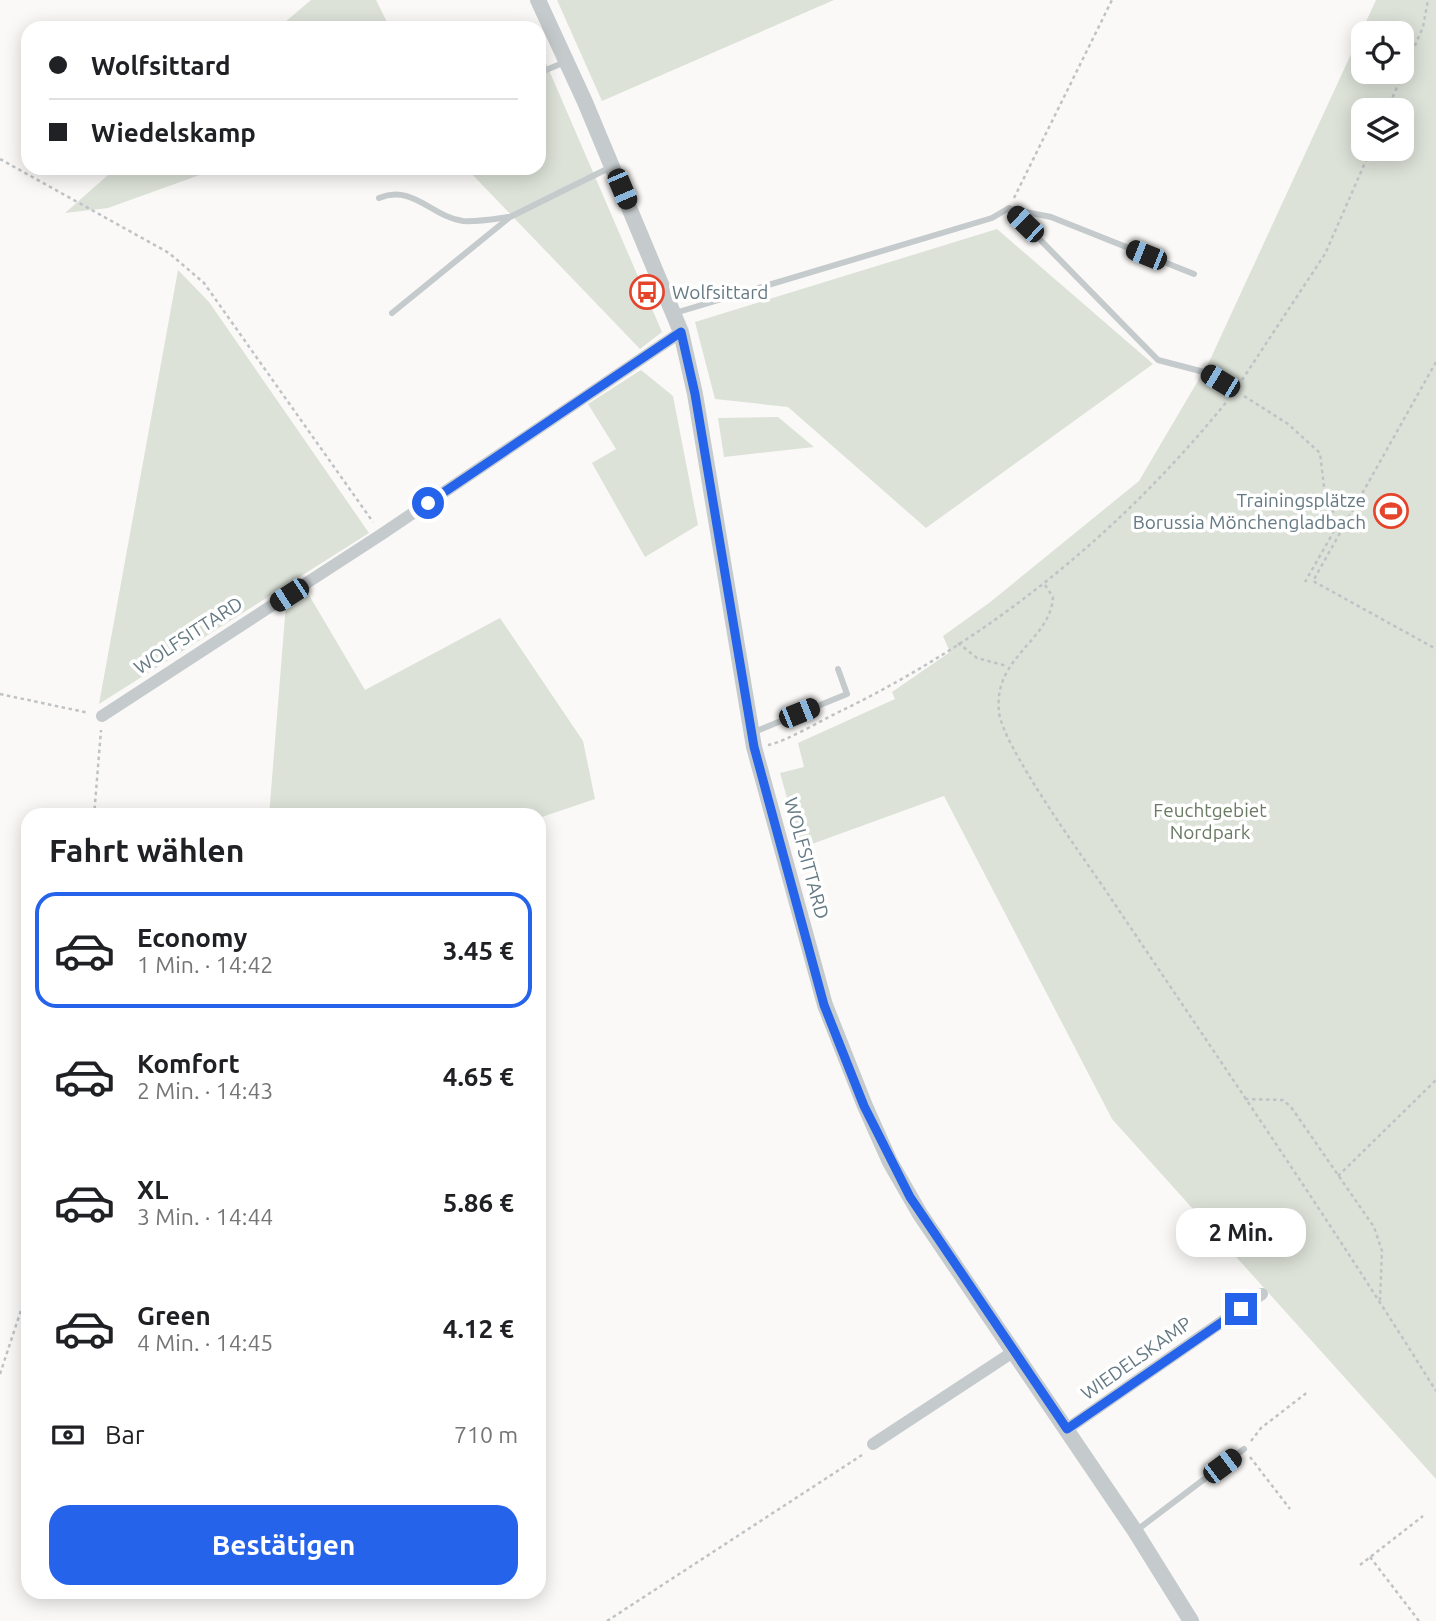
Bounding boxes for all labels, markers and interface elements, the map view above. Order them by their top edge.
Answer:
map controls [1351,21,1414,161]
button: locate [1351,21,1414,84]
text: Wolfsittard [91,51,231,80]
button: layers [1351,98,1414,161]
text: Wiedelskamp [91,118,256,147]
car [605,166,640,212]
car [1003,202,1048,246]
car [1123,237,1170,273]
bus stop icon: Wolfsittard [628,273,666,311]
place label: Wolfsittard [672,281,768,303]
car [1197,361,1244,401]
route start [412,487,444,519]
place label: Trainingsplätze Borussia Mönchengladbach [1133,489,1366,533]
sports icon: Trainingsplätze Borussia Mönchengladbach [1372,492,1410,530]
car [266,575,313,615]
street label: WOLFSITTARD [130,592,246,678]
car [776,695,823,731]
street label: WOLFSITTARD [780,795,834,921]
park label: Feuchtgebiet Nordpark [1153,799,1267,843]
text: Fahrt wählen [49,832,244,868]
icon: car [53,919,116,982]
text: Economy [137,923,247,952]
text: 3.45 € [443,936,514,965]
text: 1 Min. · 14:42 [137,952,273,977]
icon: car [53,1045,116,1108]
text: Komfort [137,1049,240,1078]
text: 4.65 € [443,1062,514,1091]
text: 2 Min. · 14:43 [137,1078,273,1103]
icon: car [53,1171,116,1234]
text: XL [137,1175,168,1204]
text: 5.86 € [443,1188,514,1217]
text: 3 Min. · 14:44 [137,1204,273,1229]
callout: 2 Min. [1176,1208,1306,1256]
text: 2 Min. [1209,1220,1273,1245]
route end [1225,1293,1257,1325]
icon: car [53,1297,116,1360]
text: Green [137,1301,211,1330]
street label: WIEDELSKAMP [1077,1312,1195,1404]
text: 4.12 € [443,1314,514,1343]
text: 4 Min. · 14:45 [137,1330,273,1355]
icon: cash [49,1416,87,1454]
text: Bar [105,1420,145,1449]
text: 710 m [454,1422,518,1447]
car [1199,1445,1246,1487]
button: Bestätigen [49,1505,518,1585]

